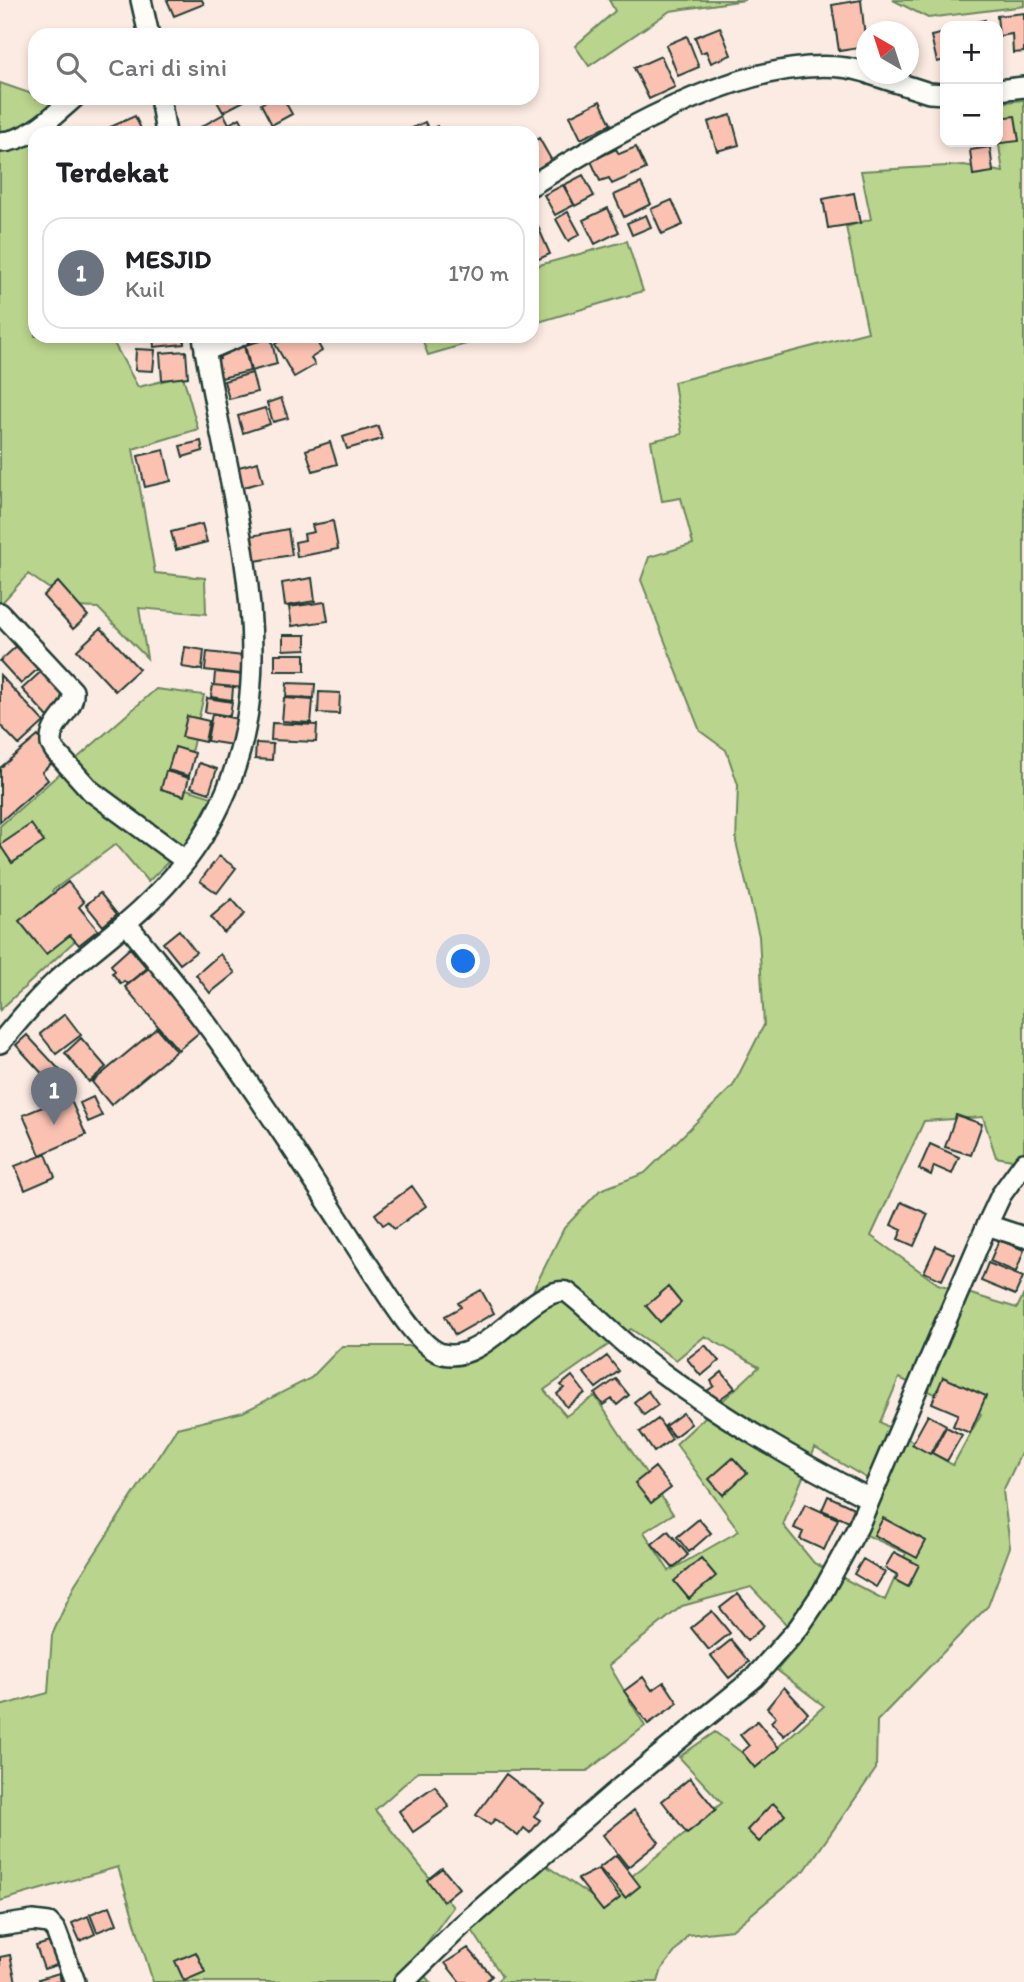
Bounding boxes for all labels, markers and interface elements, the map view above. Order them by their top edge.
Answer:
north arrow [856,21,919,84]
map controls [940,21,1003,147]
button: + [940,21,1003,84]
search box [28,28,539,105]
icon: search [52,48,90,86]
text: Cari di sini [108,51,227,83]
button: − [940,84,1003,147]
text: Terdekat [56,153,169,190]
text: MESJID [125,243,211,275]
text: 1 [76,259,86,287]
text: 170 m [448,259,509,287]
text: Kuil [125,275,165,303]
your location [446,944,480,978]
pin: 1 [31,1067,77,1125]

